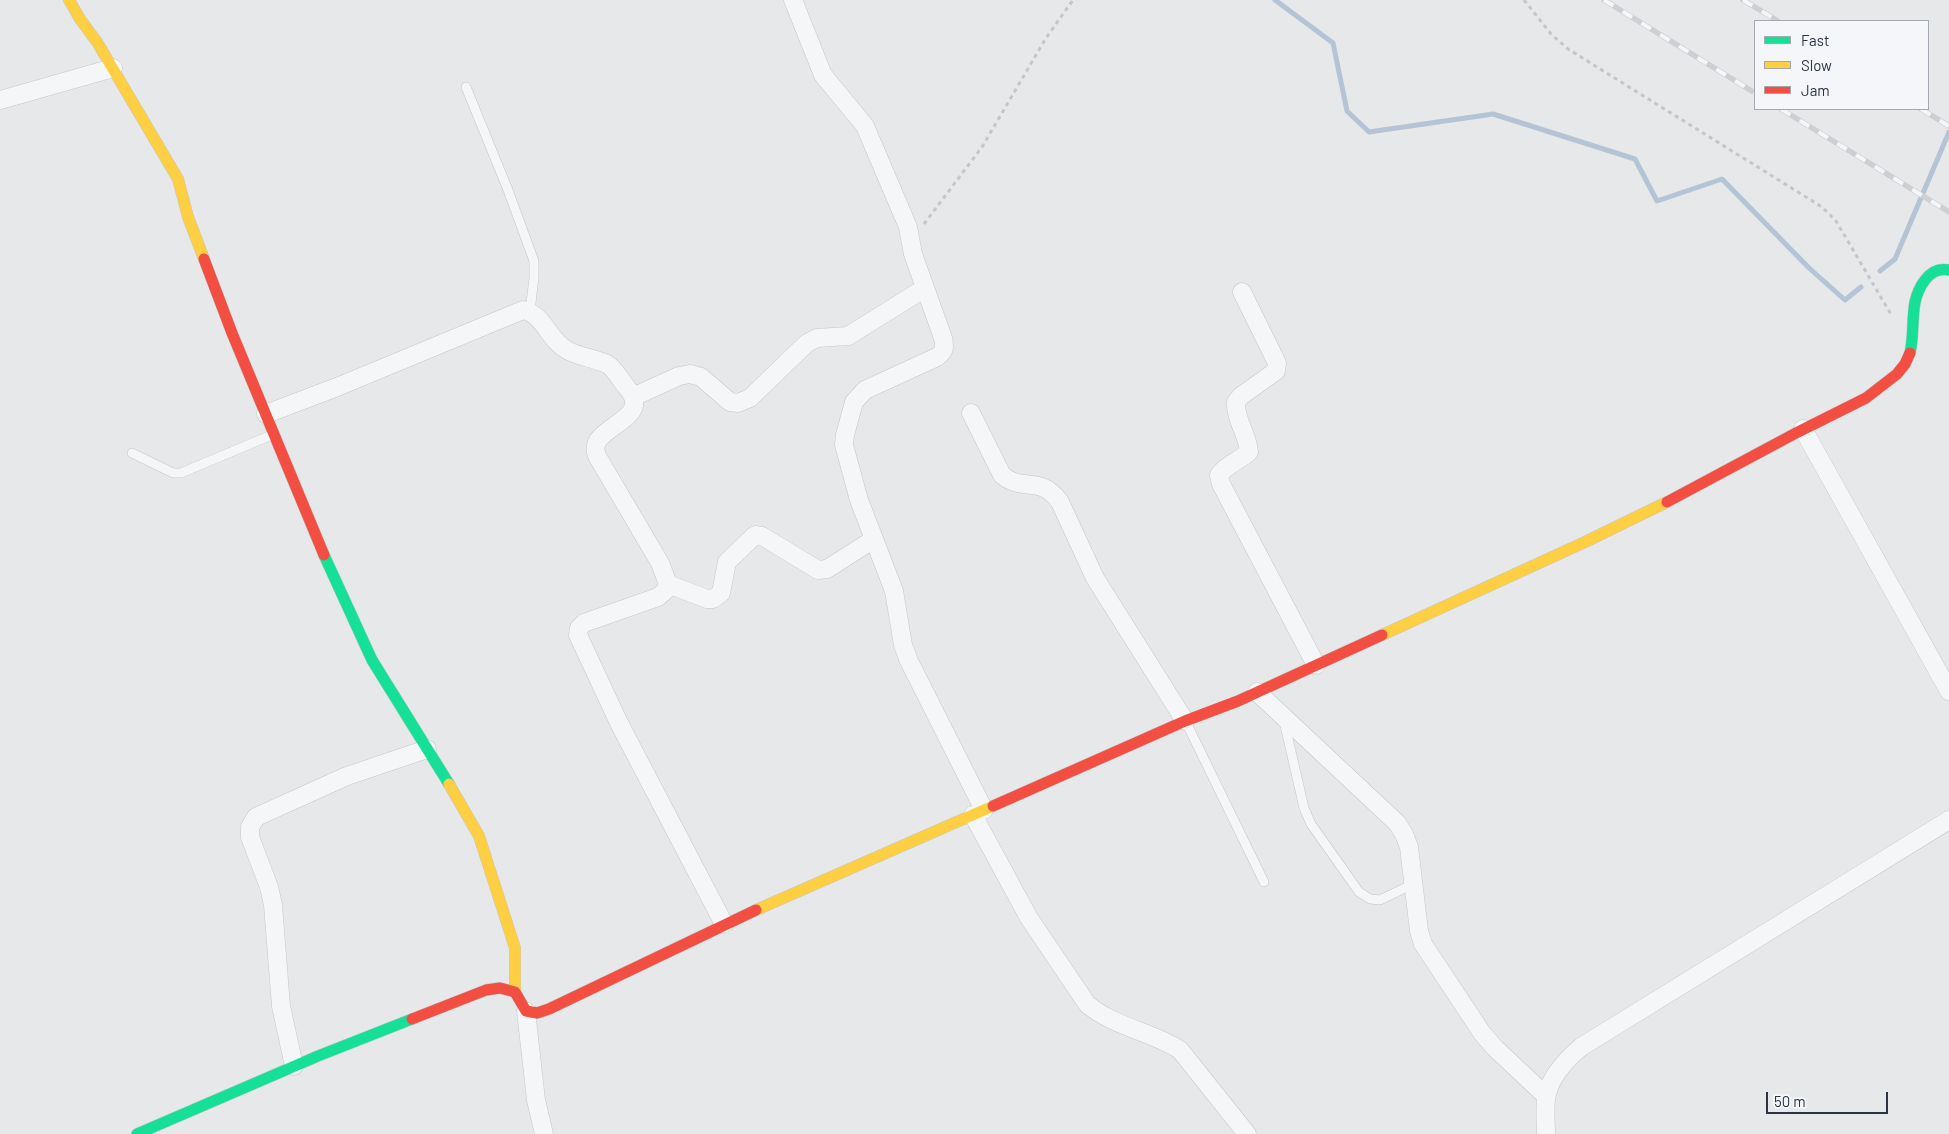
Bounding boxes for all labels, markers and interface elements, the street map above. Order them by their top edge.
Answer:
legend [1754,20,1929,110]
text: Fast [1801,31,1829,49]
text: Slow [1801,56,1832,74]
text: Jam [1801,81,1830,99]
scale bar [1769,1082,1892,1114]
text: 50 m [1774,1092,1806,1110]

